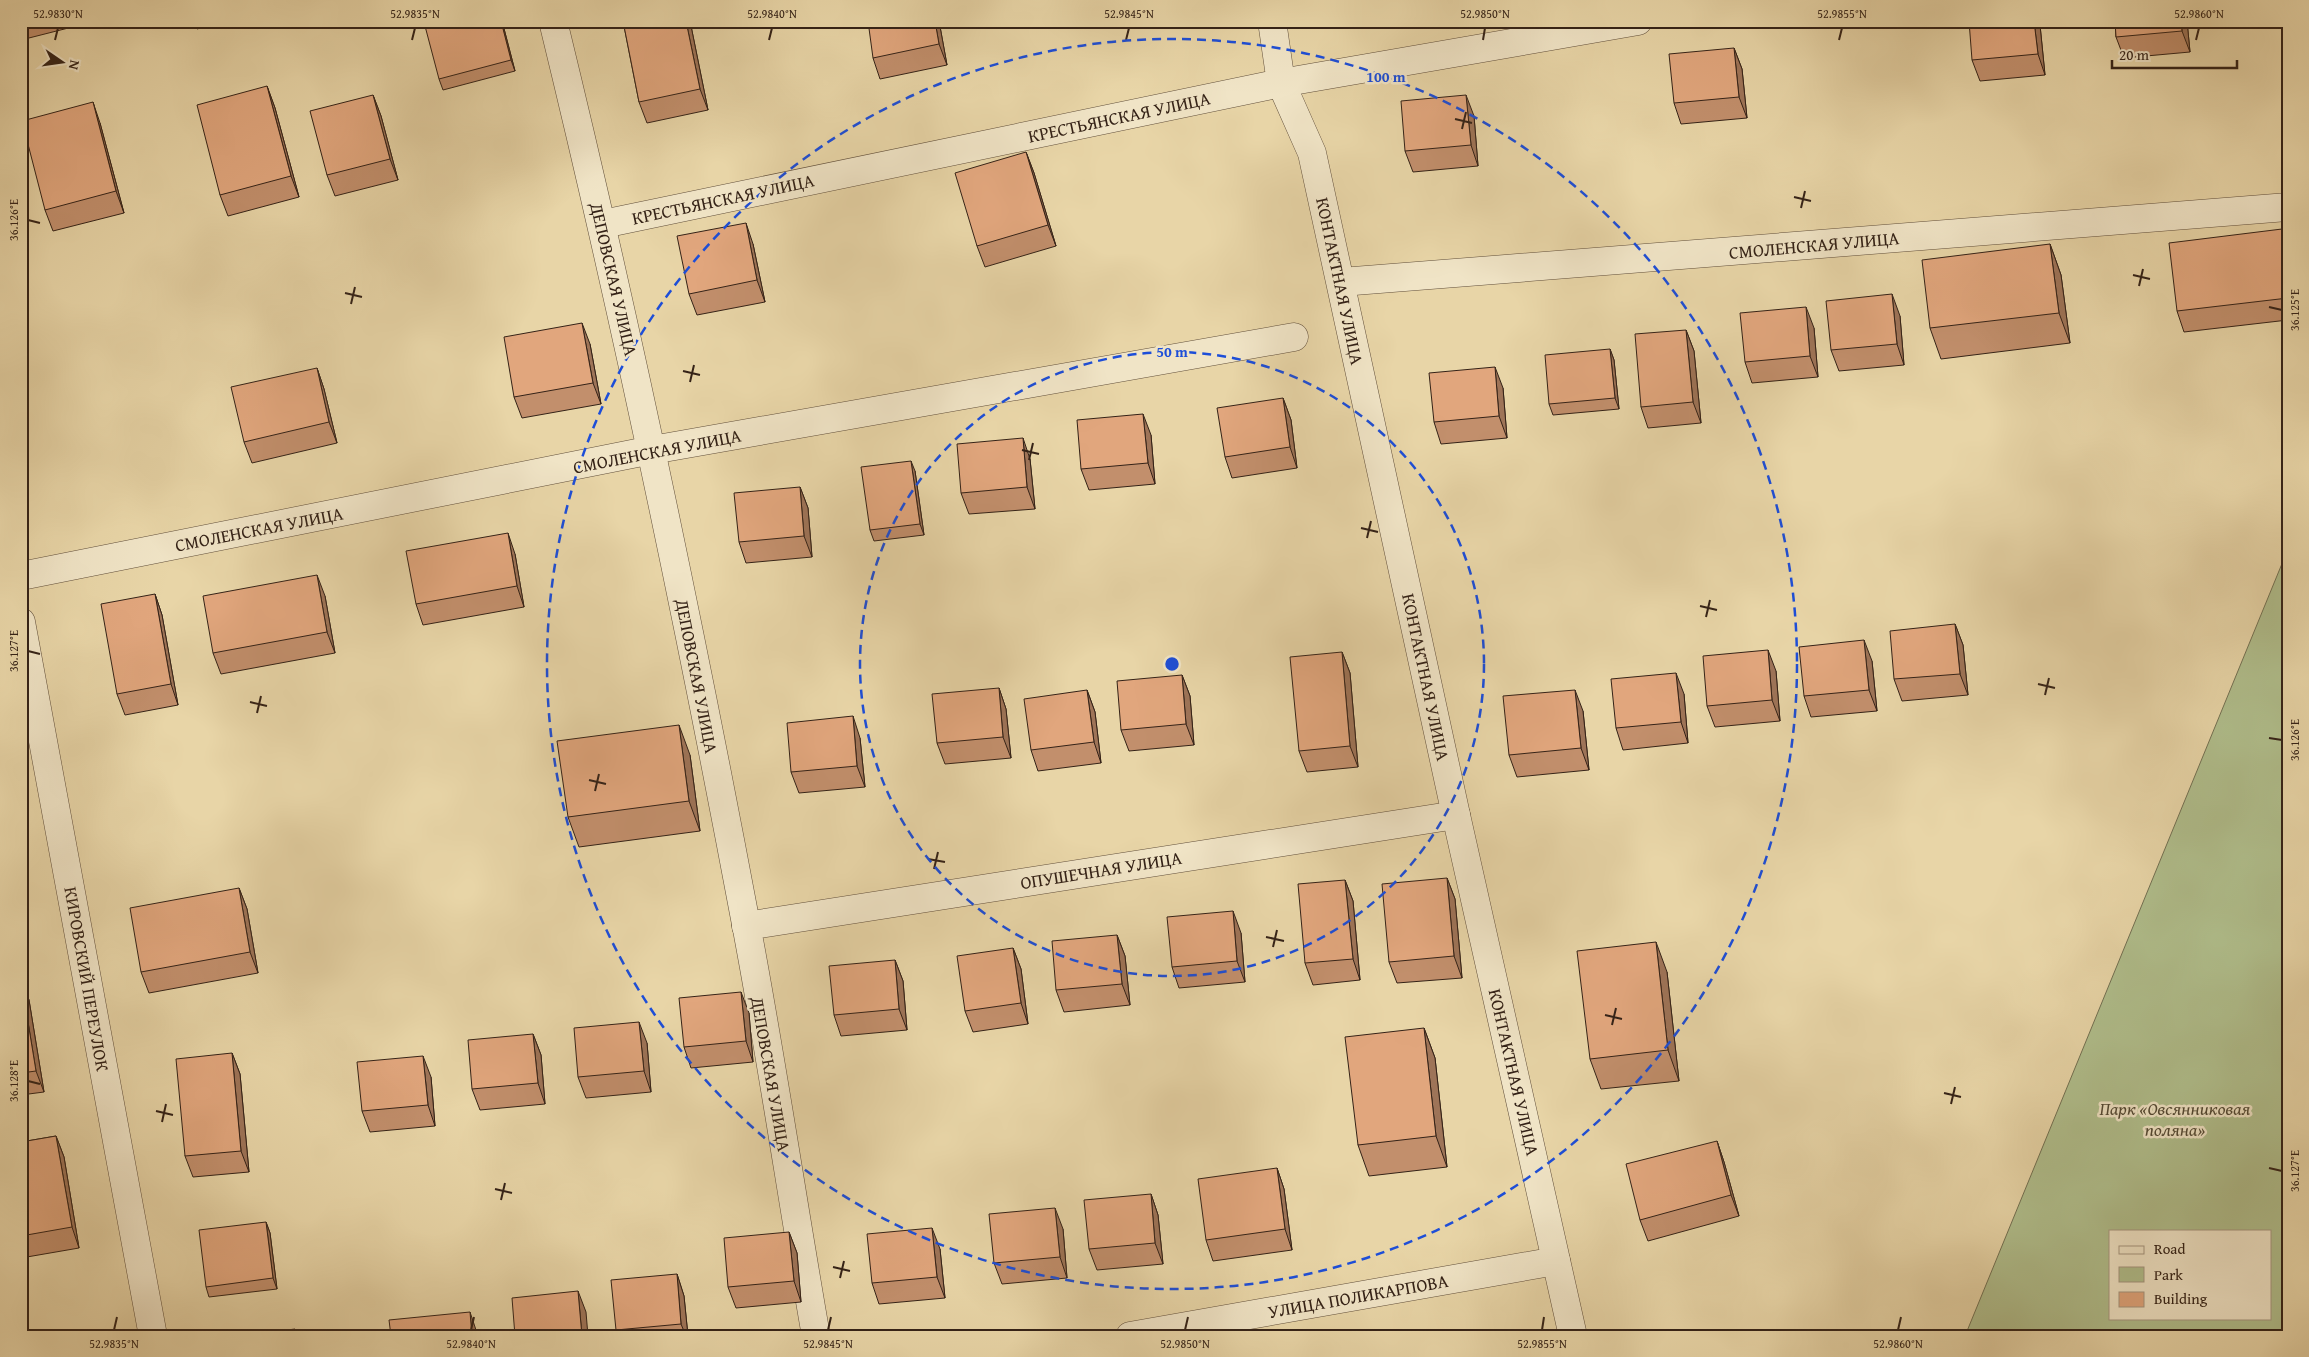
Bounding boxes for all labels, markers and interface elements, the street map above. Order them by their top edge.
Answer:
text: 52.9830°N [33,5,83,22]
text: 52.9835°N [390,5,440,22]
text: 52.9840°N [747,5,797,22]
text: 52.9845°N [1104,5,1154,22]
text: 52.9850°N [1460,5,1510,22]
text: 52.9855°N [1817,5,1867,22]
text: 52.9860°N [2174,5,2224,22]
north arrow [38,38,88,88]
scale bar [2112,38,2236,70]
text: 20 m [2119,44,2150,65]
text: N [64,58,85,72]
text: 100 m [1366,66,1406,87]
street label: КРЕСТЬЯНСКАЯ УЛИЦА [1025,84,1213,149]
street label: КРЕСТЬЯНСКАЯ УЛИЦА [629,166,817,231]
street label: КОНТАКТНАЯ УЛИЦА [1309,195,1371,367]
text: 36.126°E [5,199,22,241]
street label: ДЕПОВСКАЯ УЛИЦА [583,199,645,358]
street label: СМОЛЕНСКАЯ УЛИЦА [1728,224,1900,266]
text: 36.125°E [2286,289,2303,331]
text: 50 m [1156,341,1188,362]
street label: СМОЛЕНСКАЯ УЛИЦА [571,421,743,481]
street label: СМОЛЕНСКАЯ УЛИЦА [173,499,345,559]
street label: КОНТАКТНАЯ УЛИЦА [1395,591,1457,763]
street label: ДЕПОВСКАЯ УЛИЦА [669,596,725,756]
text: 36.127°E [5,630,22,672]
centre of rings [1163,655,1181,673]
text: 36.126°E [2286,719,2303,761]
street label: ОПУШЕЧНАЯ УЛИЦА [1018,844,1184,896]
street label: КИРОВСКИЙ ПЕРЕУЛОК [57,885,117,1073]
street label: КОНТАКТНАЯ УЛИЦА [1482,986,1546,1158]
street label: ДЕПОВСКАЯ УЛИЦА [744,994,798,1154]
text: 36.128°E [5,1060,22,1102]
park label: Парк «Овсянниковая поляна» [2100,1095,2251,1143]
text: 36.127°E [2286,1150,2303,1192]
legend [2109,1230,2272,1320]
text: Road [2154,1238,2185,1259]
text: Park [2154,1264,2183,1285]
street label: УЛИЦА ПОЛИКАРПОВА [1266,1267,1450,1325]
text: Building [2154,1288,2208,1309]
text: 52.9835°N [89,1335,139,1352]
text: 52.9840°N [446,1335,496,1352]
text: 52.9845°N [803,1335,853,1352]
text: 52.9850°N [1160,1335,1210,1352]
text: 52.9855°N [1517,1335,1567,1352]
text: 52.9860°N [1873,1335,1923,1352]

